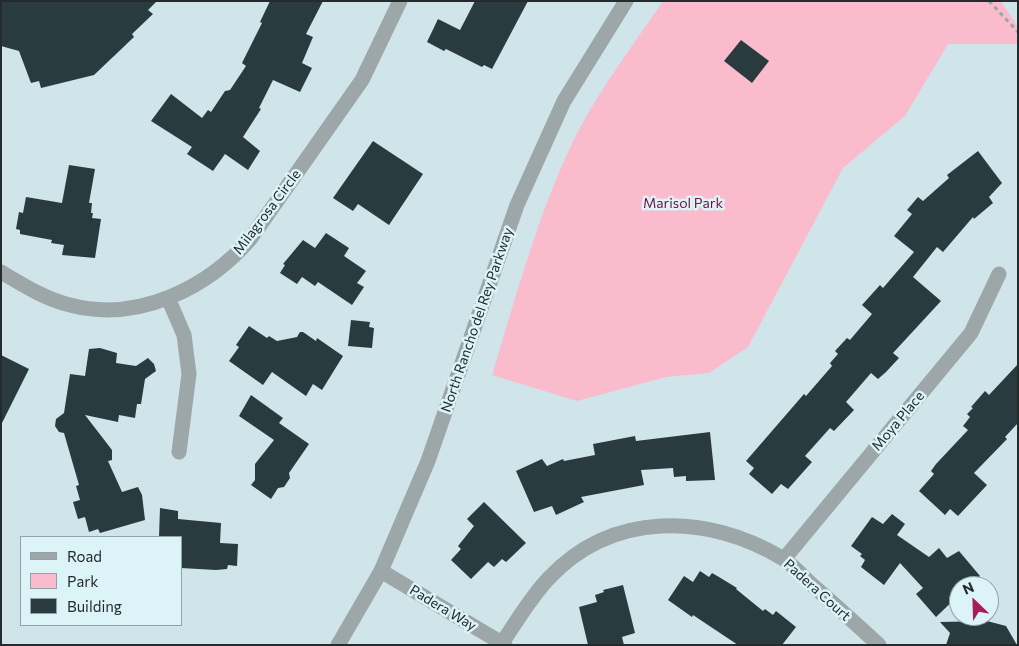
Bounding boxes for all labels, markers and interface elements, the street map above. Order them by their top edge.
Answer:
street label: Milagrosa Circle [230,166,304,258]
park label: Marisol Park [643,195,723,211]
street label: North Rancho del Rey Parkway [437,225,517,415]
street label: Moya Place [868,388,928,454]
legend [20,536,182,626]
text: Road [67,547,102,565]
street label: Padera Court [780,556,854,624]
text: Park [67,572,98,590]
north arrow [949,576,999,626]
text: N [960,578,976,598]
street label: Padera Way [407,581,479,635]
text: Building [67,597,122,615]

